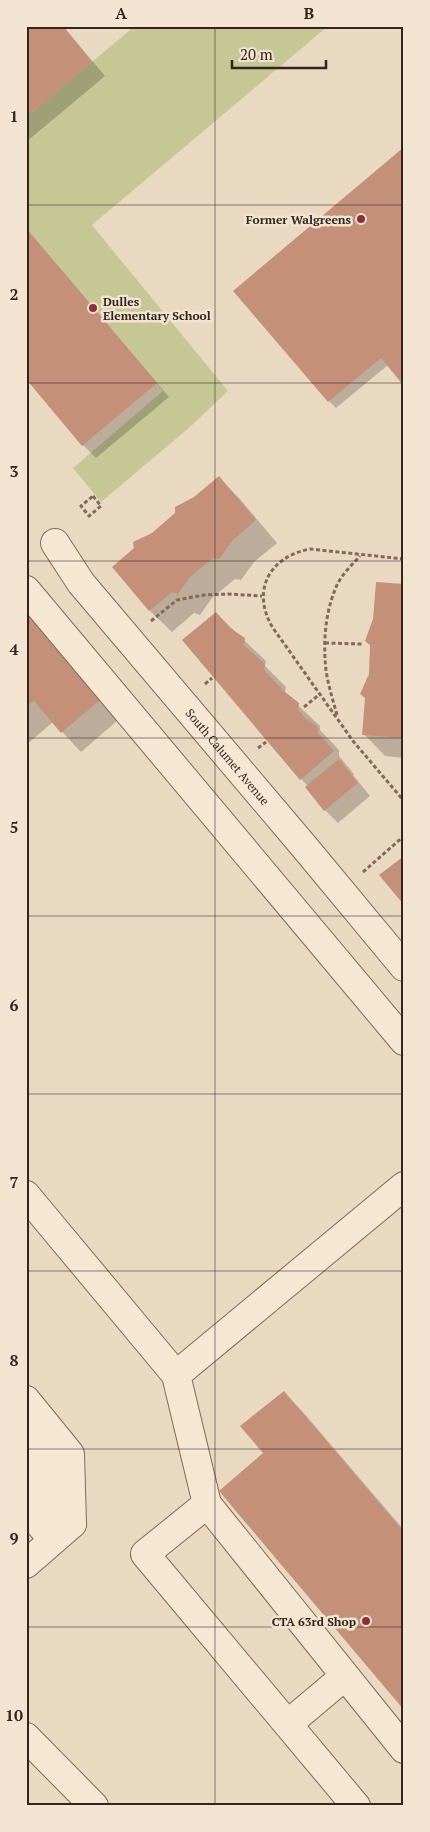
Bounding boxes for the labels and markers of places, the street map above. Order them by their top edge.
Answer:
place label: Former Walgreens [246,212,352,227]
marker: Former Walgreens [355,213,367,225]
place label: Dulles Elementary School [103,294,211,323]
marker: Dulles Elementary School [87,302,99,314]
place label: CTA 63rd Shop [272,1614,356,1629]
marker: CTA 63rd Shop [360,1615,372,1627]

